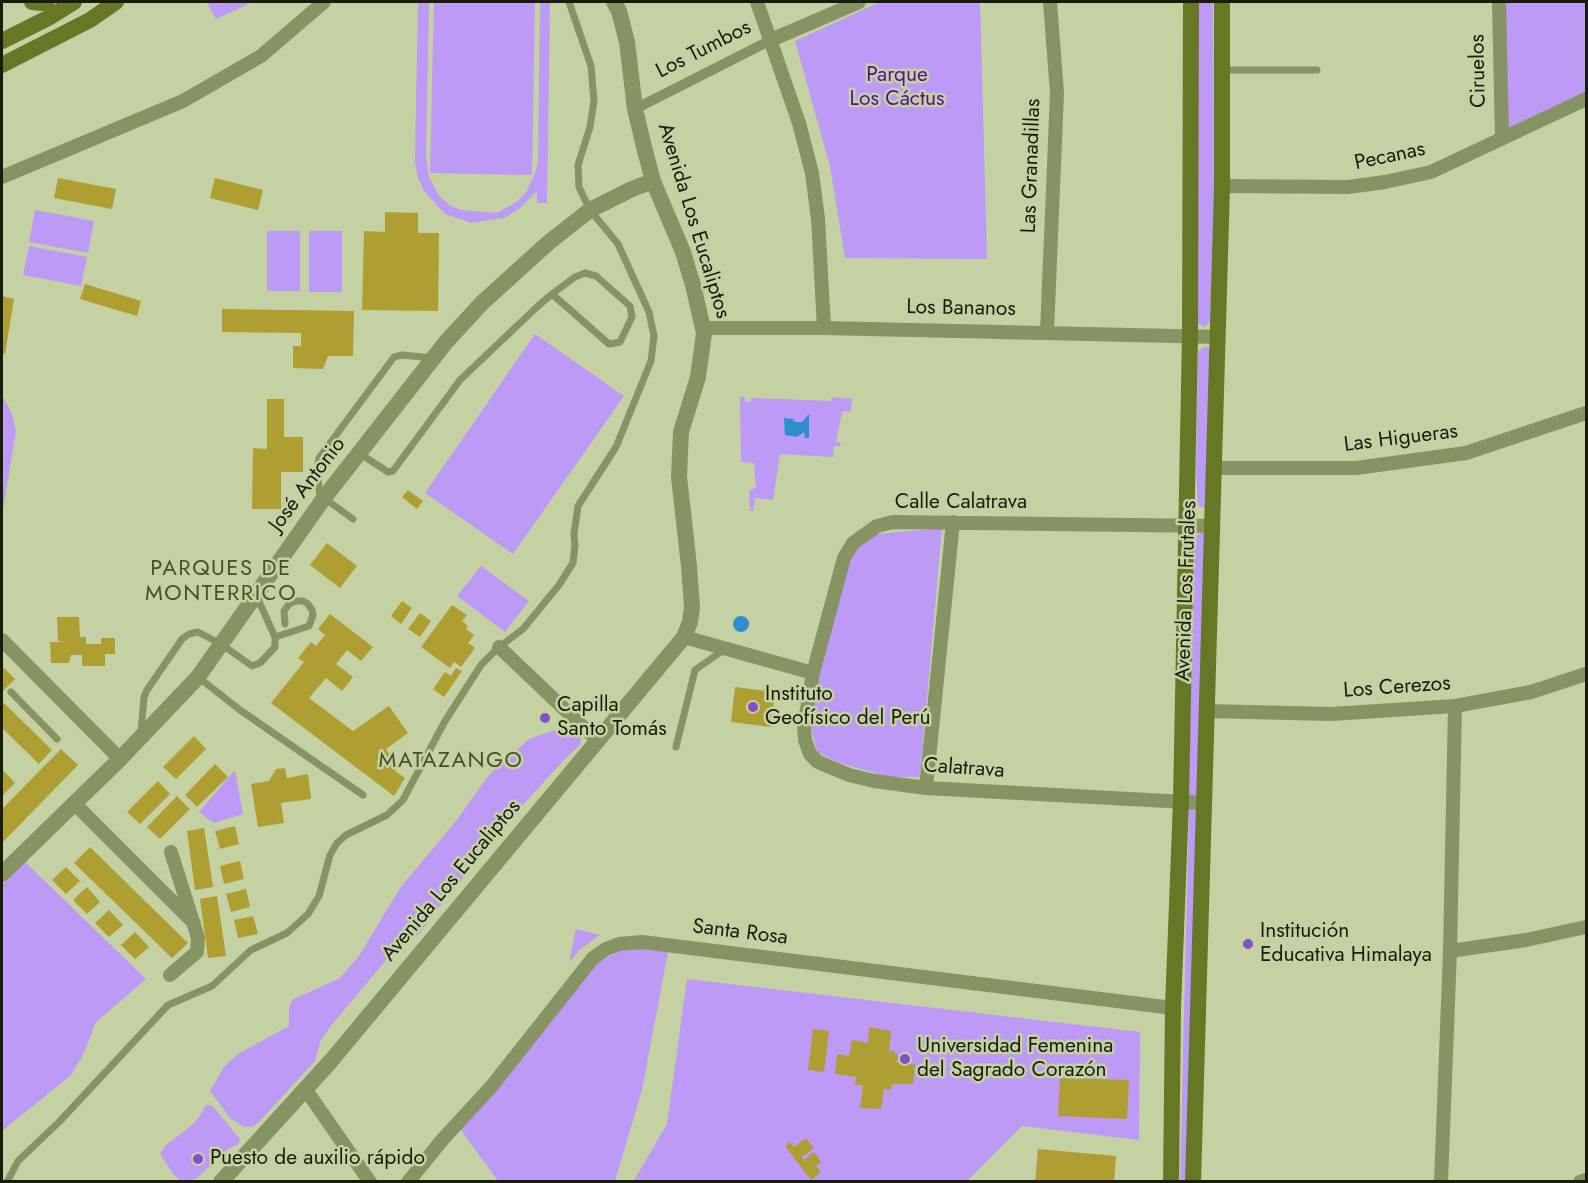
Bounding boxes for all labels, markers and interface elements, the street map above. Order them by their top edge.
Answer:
street label: Los Tumbos [652,15,756,85]
street label: Ciruelos [1466,34,1492,108]
park label: Parque Los Cáctus [850,63,944,113]
street label: Las Granadillas [1017,98,1047,234]
street label: Avenida Los Eucaliptos [651,120,735,322]
street label: Pecanas [1352,137,1428,177]
street label: Los Bananos [906,295,1016,323]
street label: Las Higueras [1343,420,1459,458]
street label: José Antonio [264,433,352,537]
street label: Calle Calatrava [895,490,1027,516]
street label: Avenida Los Frutales [1171,500,1203,682]
district label: PARQUES DE MONTERRICO [145,557,297,608]
street label: Los Cerezos [1342,672,1452,704]
place label: Instituto Geofísico del Perú [765,682,931,732]
place label: Capilla Santo Tomás [557,693,667,743]
marker: Instituto Geofísico del Perú [746,700,760,714]
marker: Capilla Santo Tomás [538,711,552,725]
district label: MATAZANGO [379,749,523,775]
street label: Calatrava [923,754,1005,784]
street label: Avenida Los Eucaliptos [377,795,527,967]
street label: Santa Rosa [691,915,789,951]
place label: Institución Educativa Himalaya [1260,919,1432,969]
marker: Institución Educativa Himalaya [1241,937,1255,951]
place label: Universidad Femenina del Sagrado Corazón [917,1034,1113,1084]
marker: Universidad Femenina del Sagrado Corazón [898,1052,912,1066]
place label: Puesto de auxilio rápido [210,1146,425,1172]
marker: Puesto de auxilio rápido [191,1152,205,1166]

